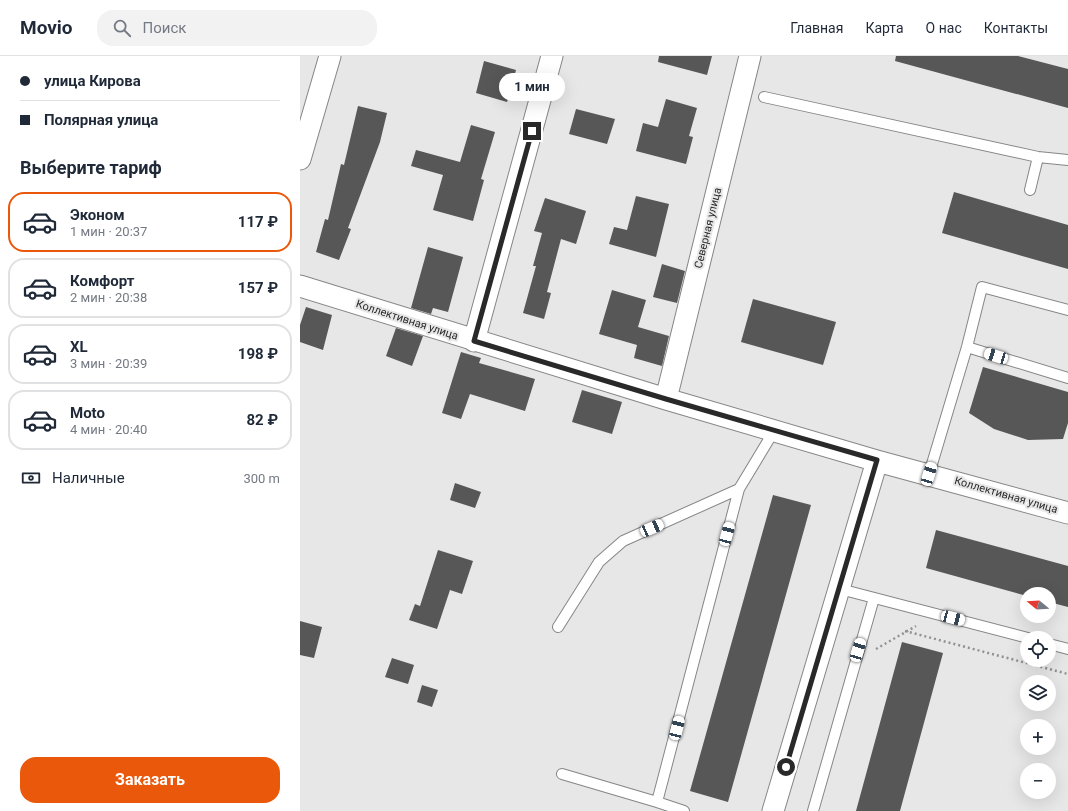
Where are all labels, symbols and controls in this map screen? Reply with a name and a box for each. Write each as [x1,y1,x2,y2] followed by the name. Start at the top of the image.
[97,10,377,46] search box
[20,16,73,39] text: Movio
[111,17,133,39] icon: search
[143,19,186,37] text: Поиск
[790,20,843,36] text: Главная
[865,20,904,36] text: Карта
[926,20,962,36] text: О нас
[984,20,1048,36] text: Контакты
[44,72,141,90] text: улица Кирова
[499,73,565,101] callout: 1 мин
[514,79,550,94] text: 1 мин
[44,111,158,129] text: Полярная улица
[523,122,541,140] route end
[20,157,162,178] text: Выберите тариф
[692,186,724,270] street label: Северная улица
[22,204,58,240] icon: car
[70,206,125,224] text: Эконом
[238,213,278,231] text: 117 ₽
[70,224,147,239] text: 1 мин · 20:37
[22,270,58,306] icon: car
[70,272,134,290] text: Комфорт
[238,279,278,297] text: 157 ₽
[70,290,147,305] text: 2 мин · 20:38
[354,297,460,343] street label: Коллективная улица
[22,336,58,372] icon: car
[70,338,88,356] text: XL
[238,345,278,363] text: 198 ₽
[983,347,1009,365] car
[70,356,147,371] text: 3 мин · 20:39
[22,402,58,438] icon: car
[70,404,105,422] text: Moto
[246,411,278,429] text: 82 ₽
[70,422,147,437] text: 4 мин · 20:40
[920,461,938,487] car
[20,467,42,489] icon: cash
[52,469,125,487] text: Наличные
[243,471,280,486] text: 300 m
[953,474,1059,516] street label: Коллективная улица
[639,518,665,538] car
[718,521,736,547] car
[1020,587,1056,623] north arrow
[1020,587,1056,799] map controls
[940,609,966,627] car
[1020,631,1056,667] button: locate
[849,637,867,663] car
[1020,675,1056,711] button: layers
[668,715,686,741] car
[1020,719,1056,755] button: +
[20,757,280,803] button: Заказать
[777,758,795,776] route start
[1020,763,1056,799] button: −

